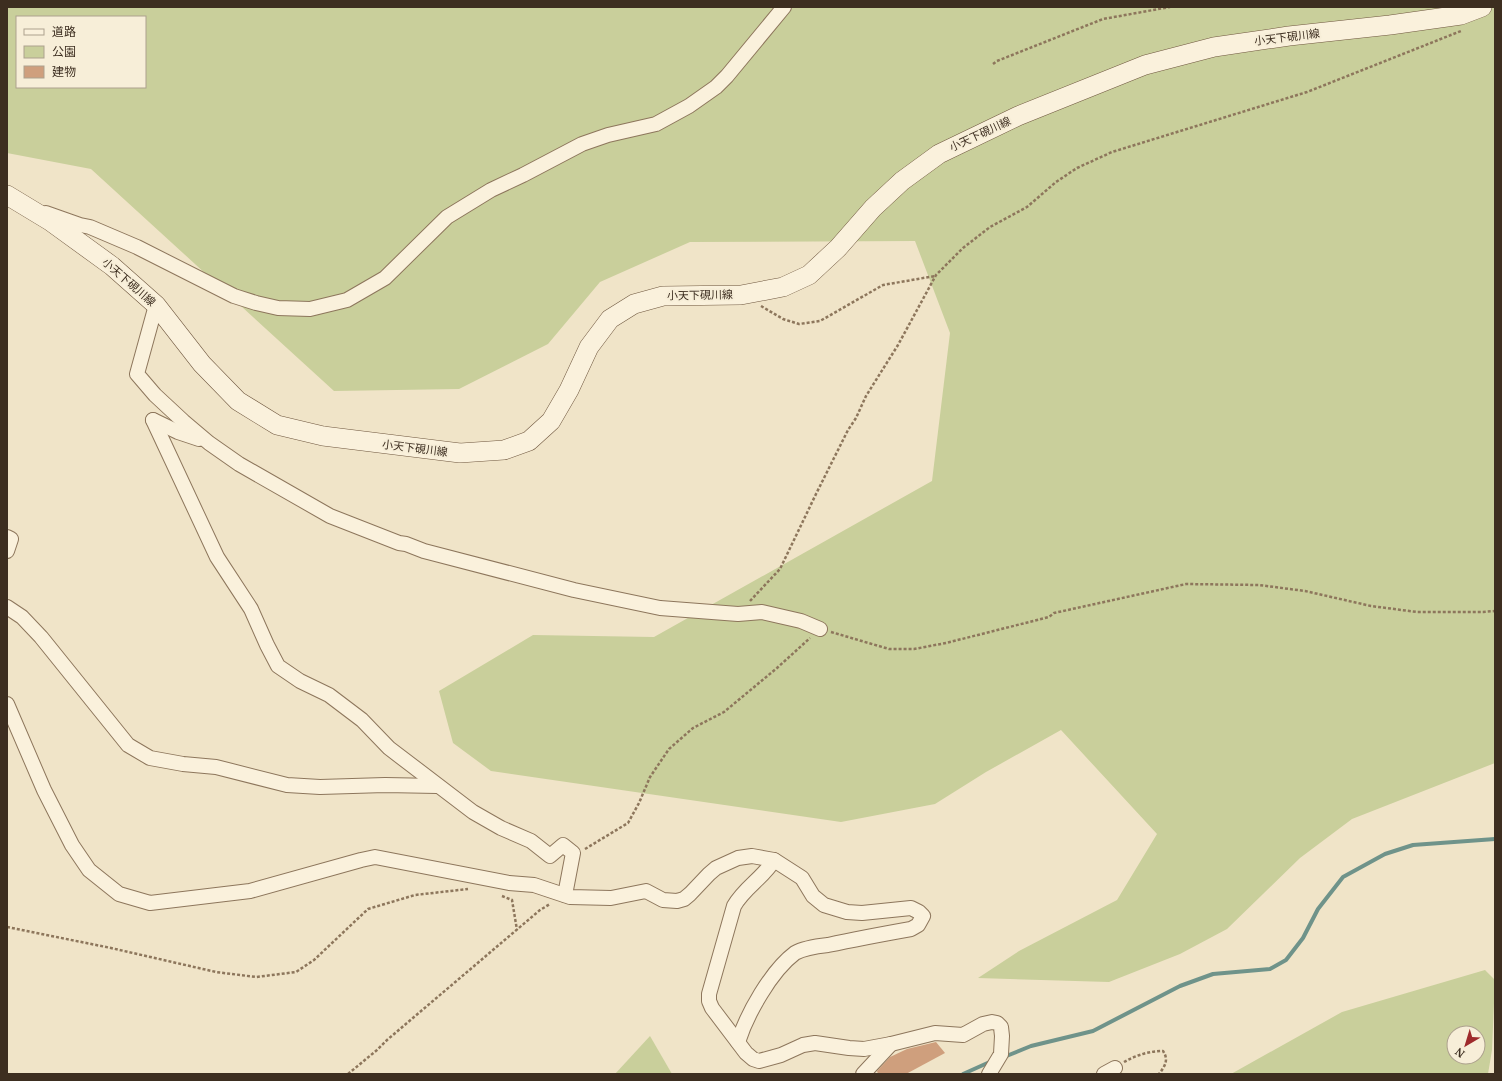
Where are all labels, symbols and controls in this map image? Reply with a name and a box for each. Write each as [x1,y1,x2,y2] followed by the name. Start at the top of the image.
[16,16,146,88] legend
[52,24,76,39] text: 道路
[1253,26,1321,48] street label: 小天下硯川線
[52,44,76,59] text: 公園
[52,64,76,79] text: 建物
[947,114,1013,154] street label: 小天下硯川線
[100,255,158,309] street label: 小天下硯川線
[667,287,733,303] street label: 小天下硯川線
[381,437,449,459] street label: 小天下硯川線
[1446,1025,1486,1065] north arrow
[1452,1044,1467,1061] text: N

